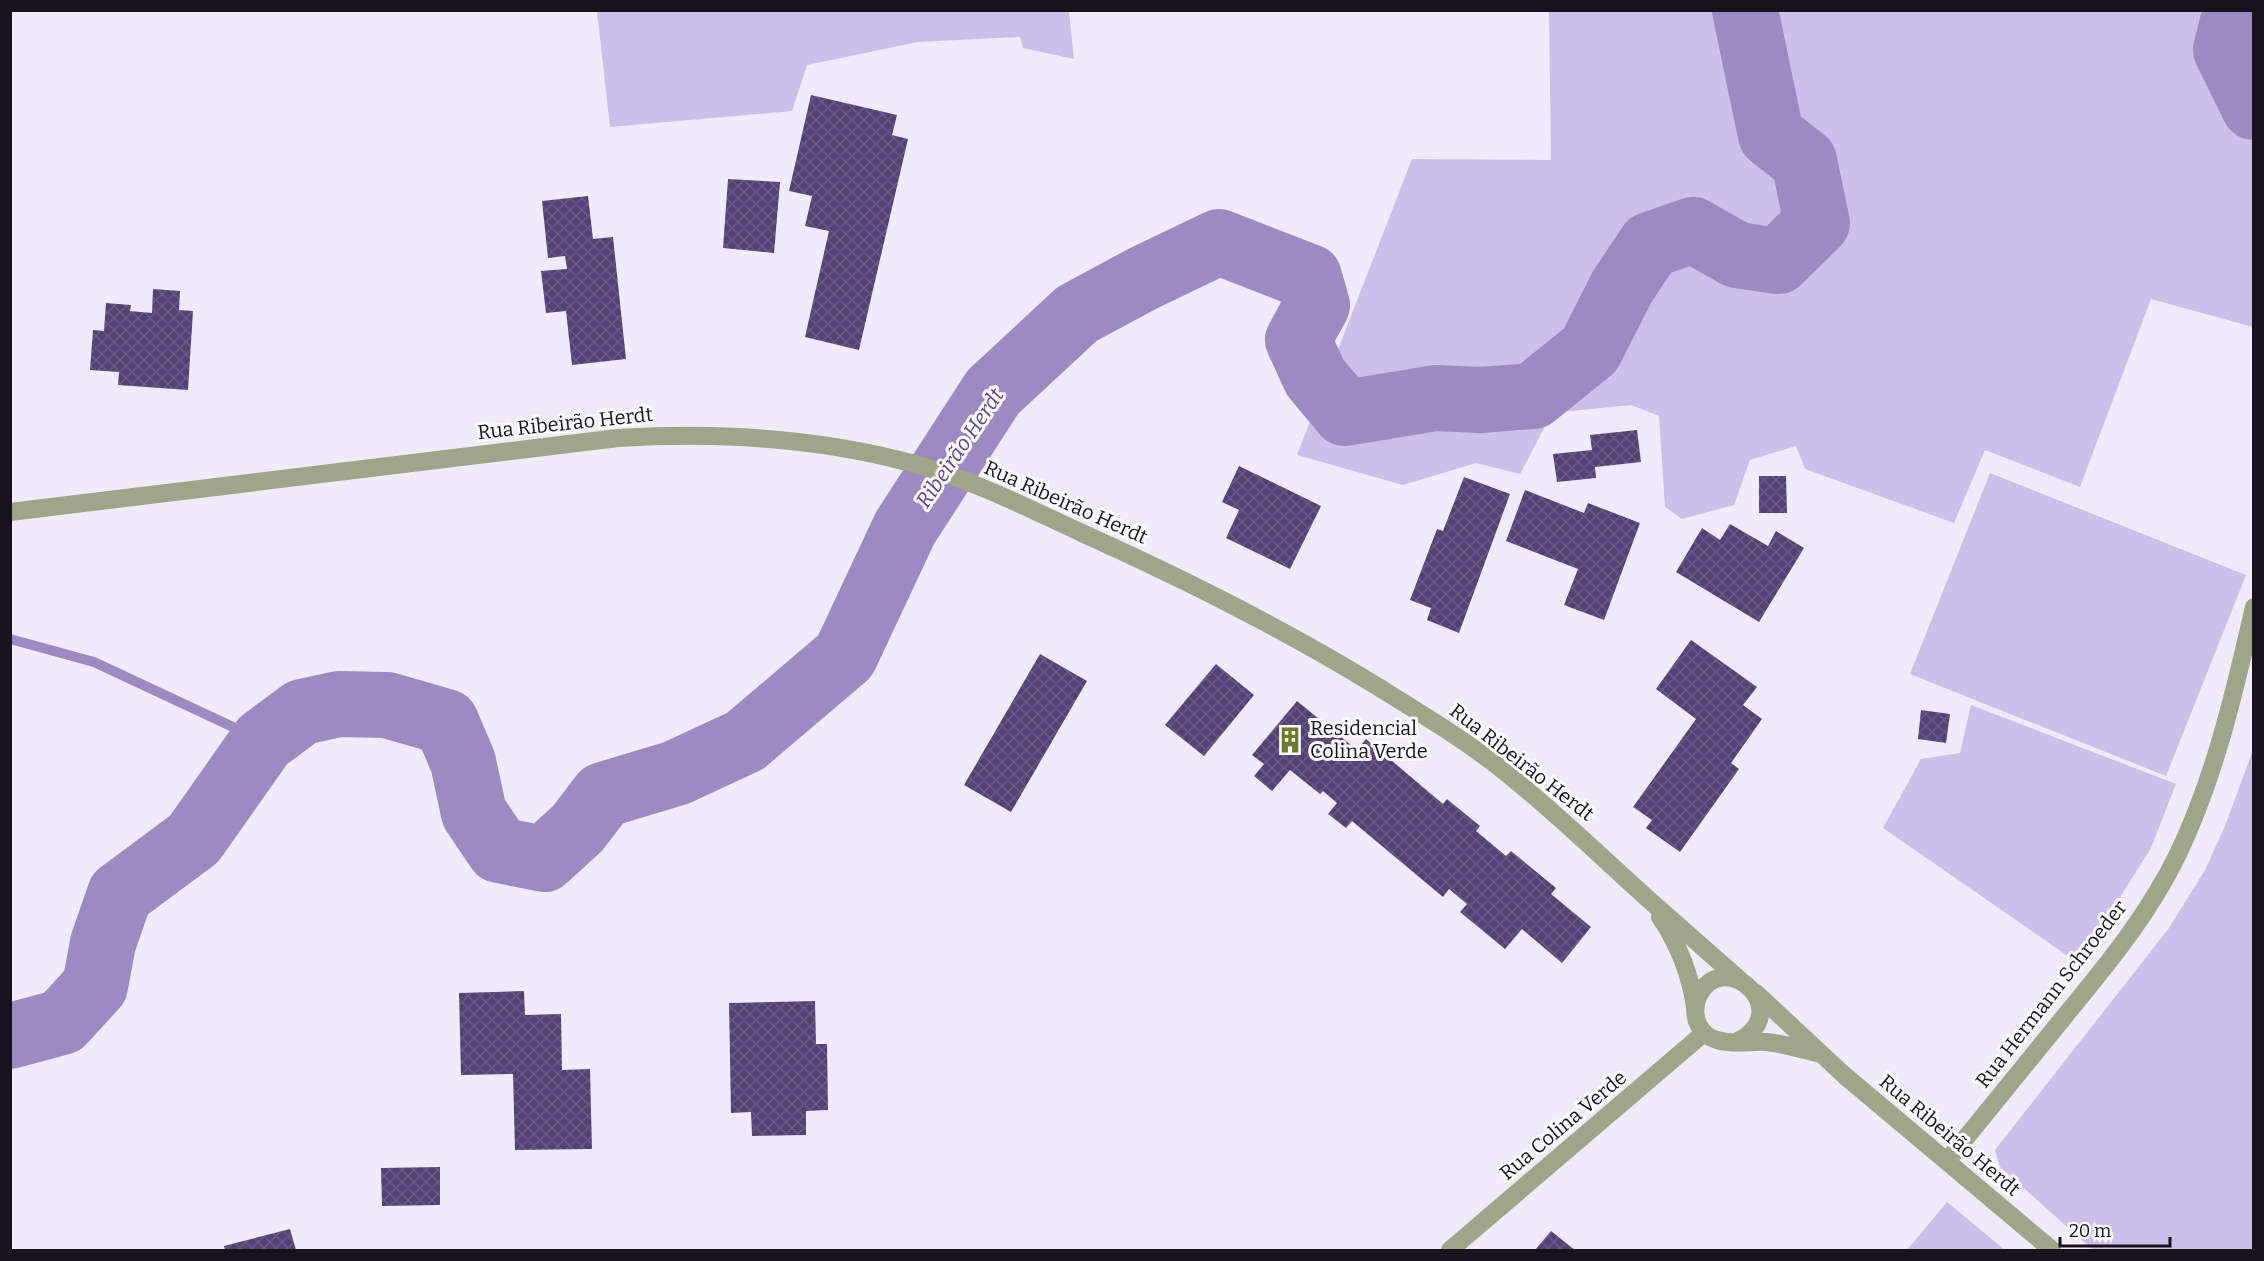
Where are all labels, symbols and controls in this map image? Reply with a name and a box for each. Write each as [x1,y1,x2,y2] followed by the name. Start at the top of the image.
[911,383,1010,513] water label: Ribeirão Herdt
[476,402,654,444] street label: Rua Ribeirão Herdt
[981,455,1151,549] street label: Rua Ribeirão Herdt
[1445,698,1599,826] street label: Rua Ribeirão Herdt
[1310,716,1428,763] place label: Residencial Colina Verde
[1275,725,1305,755] building icon: Residencial Colina Verde
[1970,895,2132,1092] street label: Rua Hermann Schroeder
[1495,1065,1631,1185] street label: Rua Colina Verde
[1875,1069,2025,1201] street label: Rua Ribeirão Herdt
[2060,1210,2170,1248] scale bar
[2069,1220,2111,1242] text: 20 m

